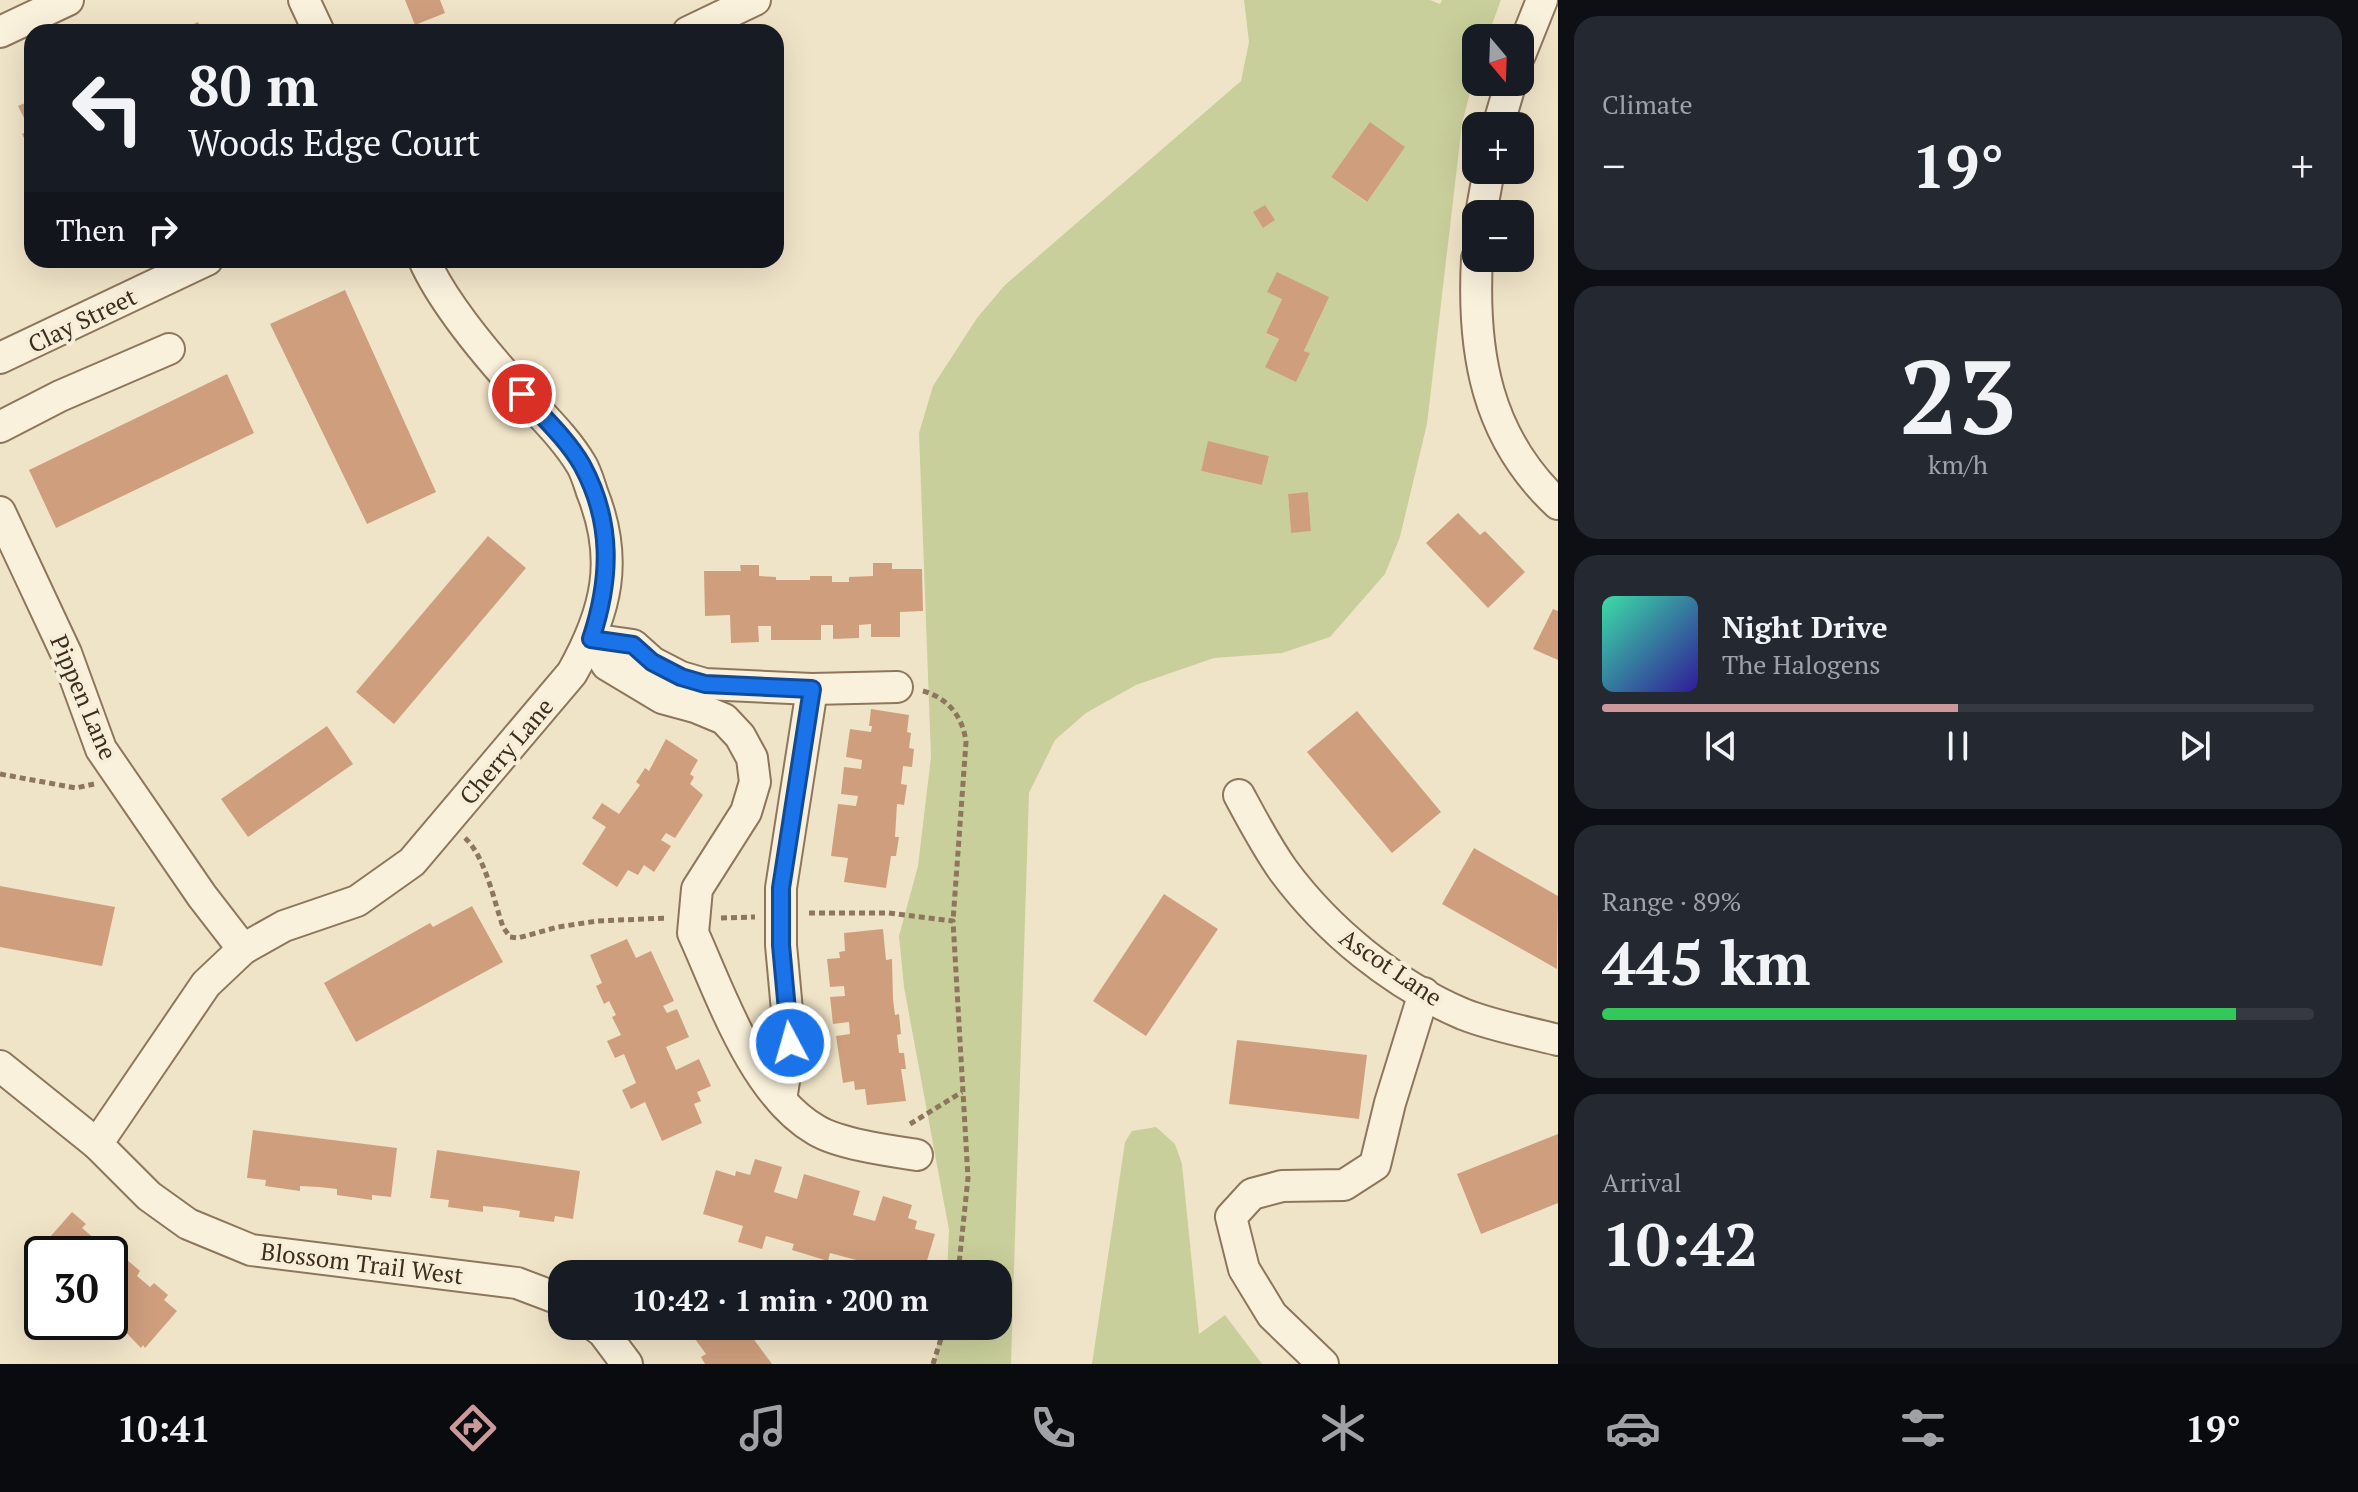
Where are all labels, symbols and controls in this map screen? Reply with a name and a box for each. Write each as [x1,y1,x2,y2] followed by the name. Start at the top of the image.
[1462,24,1534,96] north arrow
[1462,24,1534,272] map controls
[188,48,318,122] text: 80 m
[56,56,160,160] icon: left
[1602,87,1693,121] text: Climate
[1462,112,1534,184] button: +
[188,119,480,166] text: Woods Edge Court
[1912,126,2004,205] text: 19°
[1602,136,1625,195] text: −
[2291,136,2314,195] text: +
[1462,200,1534,272] button: −
[141,208,185,252] icon: right
[56,210,125,250] text: Then
[22,280,142,360] street label: Clay Street
[1899,326,2017,464] text: 23
[488,360,556,428] pin
[500,372,544,416] icon: arrive
[1928,447,1988,481] text: km/h
[1722,607,1888,647] text: Night Drive
[43,630,125,764] street label: Pippen Lane
[1722,647,1880,681] text: The Halogens
[452,691,560,811] street label: Cherry Lane
[1699,724,1743,768] icon: previous
[1936,724,1980,768] icon: pause
[2173,724,2217,768] icon: next
[1602,884,1741,918] text: Range · 89%
[1334,921,1448,1013] street label: Ascot Lane
[1602,923,1810,1002] text: 445 km
[748,1001,832,1085] position arrow
[1602,1165,1682,1199] text: Arrival
[1602,1204,1758,1283] text: 10:42
[259,1235,465,1291] street label: Blossom Trail West
[24,1236,128,1340] speed limit sign: 30
[632,1280,928,1320] text: 10:42 · 1 min · 200 m
[445,1400,501,1456] icon: directions
[735,1400,791,1456] icon: music
[1025,1400,1081,1456] icon: phone
[1315,1400,1371,1456] icon: climate
[1605,1400,1661,1456] icon: car
[1895,1400,1951,1456] icon: filters
[117,1405,211,1452] text: 10:41
[2185,1405,2241,1452] text: 19°

